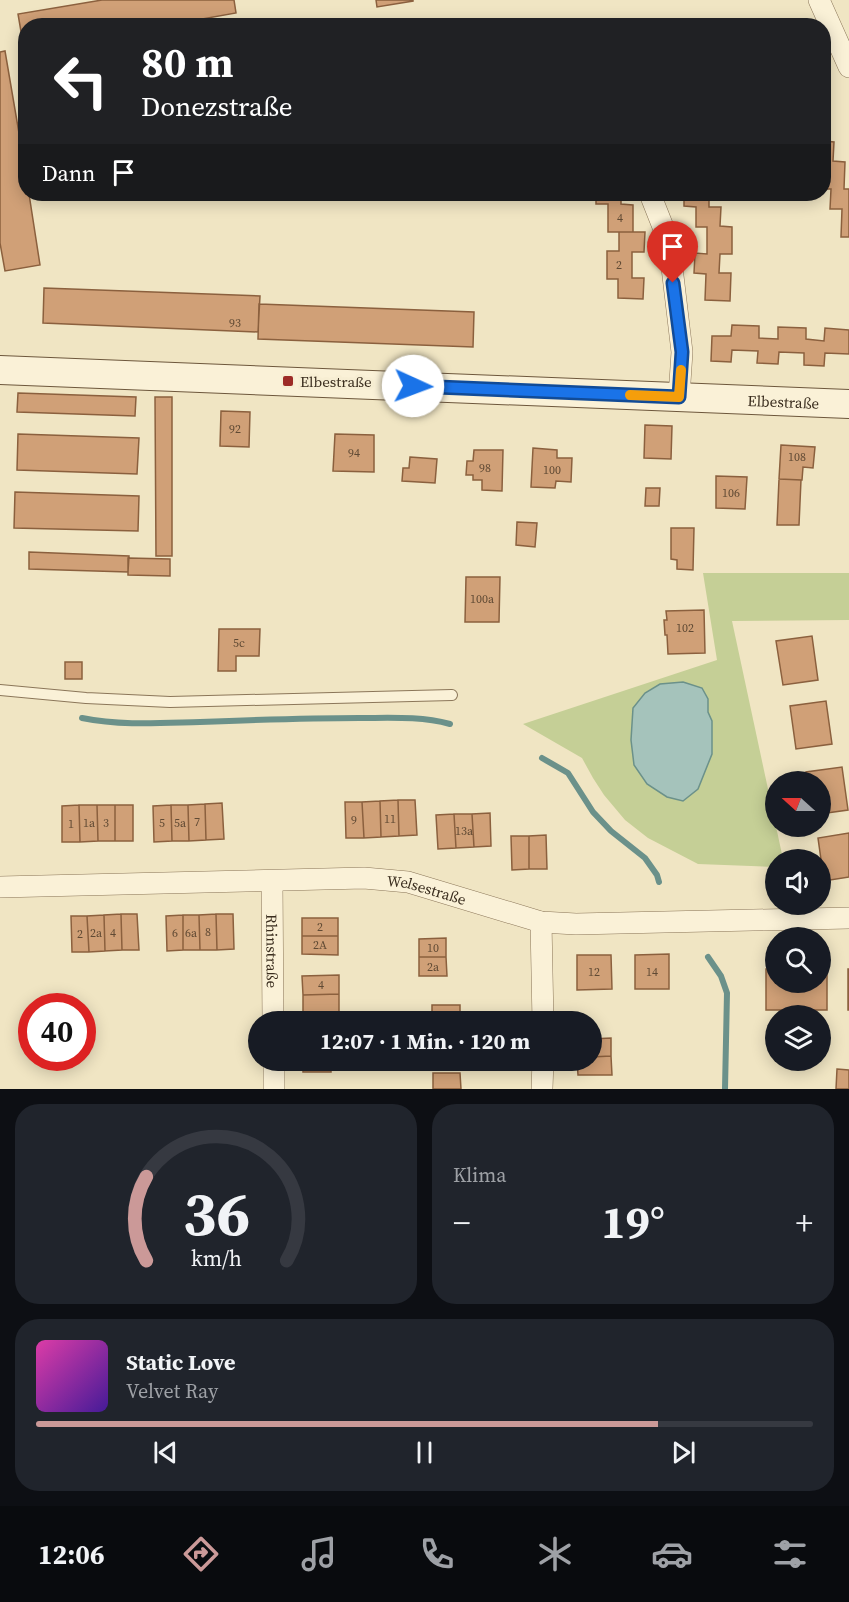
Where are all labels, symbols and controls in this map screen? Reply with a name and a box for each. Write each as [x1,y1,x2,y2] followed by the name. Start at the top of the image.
[141,33,234,91] text: 80 m
[42,42,120,120] icon: left
[141,88,293,125] text: Donezstraße
[107,156,140,189] icon: arrive
[42,158,95,188] text: Dann
[617,210,623,226] house number: 4
[647,221,698,283] pin
[656,230,689,263] icon: arrive
[616,257,622,273] house number: 2
[229,315,241,331] house number: 93
[381,354,445,418] position arrow
[300,371,372,392] place label: Elbestraße
[281,374,295,388] marker: Elbestraße
[747,389,820,413] street label: Elbestraße
[229,421,241,437] house number: 92
[348,445,360,461] house number: 94
[788,449,806,465] house number: 108
[479,460,491,476] house number: 98
[543,462,561,478] house number: 100
[722,485,740,501] house number: 106
[470,591,495,607] house number: 100a
[676,620,694,636] house number: 102
[233,635,245,651] house number: 5c
[765,771,831,837] north arrow
[765,771,831,1071] map controls
[384,811,396,827] house number: 11
[351,812,357,828] house number: 9
[194,814,200,830] house number: 7
[83,815,96,831] house number: 1a
[103,815,109,831] house number: 3
[159,815,165,831] house number: 5
[174,815,187,831] house number: 5a
[68,816,74,832] house number: 1
[455,823,474,839] house number: 13a
[765,849,831,915] button: sound
[386,870,469,910] street label: Welsestraße
[262,914,283,988] street label: Rhinstraße
[317,919,323,935] house number: 2
[205,924,211,940] house number: 8
[90,925,103,941] house number: 2a
[110,925,116,941] house number: 4
[172,925,178,941] house number: 6
[185,925,198,941] house number: 6a
[77,926,83,942] house number: 2
[765,927,831,993] button: search
[313,937,327,953] house number: 2A
[427,940,439,956] house number: 10
[427,959,440,975] house number: 2a
[588,964,600,980] house number: 12
[646,964,658,980] house number: 14
[318,977,324,993] house number: 4
[18,993,96,1071] speed limit sign: 40
[765,1005,831,1071] button: layers
[320,1026,530,1056] text: 12:07 · 1 Min. · 120 m
[453,1161,506,1189] text: Klima
[182,1170,250,1256] text: 36
[601,1191,665,1253] text: 19°
[453,1200,471,1245] text: −
[795,1200,813,1245] text: +
[190,1244,242,1273] text: km/h
[126,1347,236,1377] text: Static Love
[126,1377,218,1405] text: Velvet Ray
[149,1436,182,1469] icon: previous
[408,1436,441,1469] icon: pause
[667,1436,700,1469] icon: next
[180,1533,222,1575] icon: directions
[298,1533,340,1575] icon: music
[416,1533,458,1575] icon: phone
[534,1533,576,1575] icon: climate
[651,1533,693,1575] icon: car
[769,1533,811,1575] icon: filters
[38,1536,105,1573] text: 12:06

